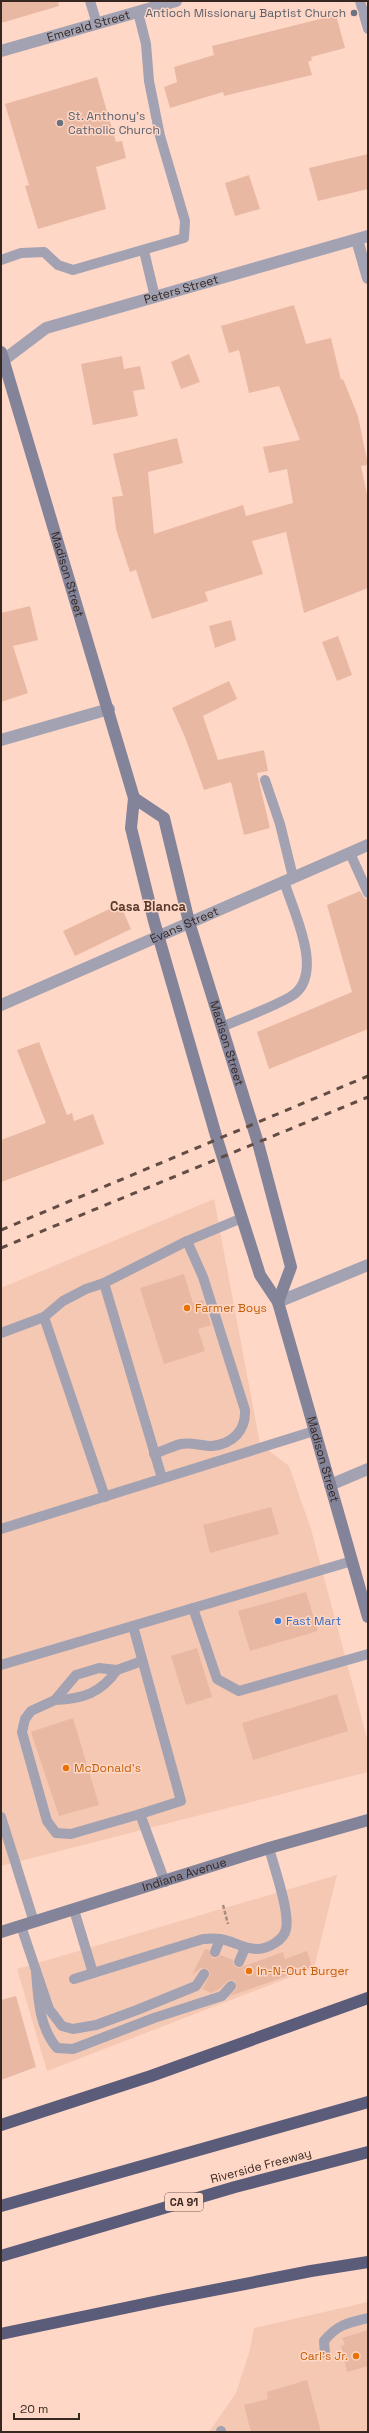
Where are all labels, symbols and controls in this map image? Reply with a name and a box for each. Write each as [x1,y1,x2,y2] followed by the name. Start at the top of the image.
[146,5,346,21] place label: Antioch Missionary Baptist Church
[45,7,132,45] street label: Emerald Street
[349,8,359,18] marker: Antioch Missionary Baptist Church
[68,108,160,138] place label: St. Anthony's Catholic Church
[55,118,65,128] marker: St. Anthony's Catholic Church
[142,271,220,308] street label: Peters Street
[47,530,88,619] street label: Madison Street
[110,898,187,915] district label: Casa Blanca
[147,903,221,947] street label: Evans Street
[206,998,248,1088] street label: Madison Street
[195,1300,267,1316] place label: Farmer Boys
[182,1303,192,1313] marker: Farmer Boys
[303,1414,343,1504] street label: Madison Street
[286,1613,341,1629] place label: Fast Mart
[273,1616,283,1626] marker: Fast Mart
[74,1760,141,1776] place label: McDonald's
[61,1763,71,1773] marker: McDonald's
[140,1854,228,1895] street label: Indiana Avenue
[257,1963,350,1979] place label: In-N-Out Burger
[244,1966,254,1976] marker: In-N-Out Burger
[209,2145,313,2187] street label: Riverside Freeway
[165,2193,203,2211] road number: CA 91
[300,2348,348,2364] place label: Carl's Jr.
[351,2351,361,2361] marker: Carl's Jr.
[14,2395,79,2421] scale bar
[20,2401,48,2417] text: 20 m

